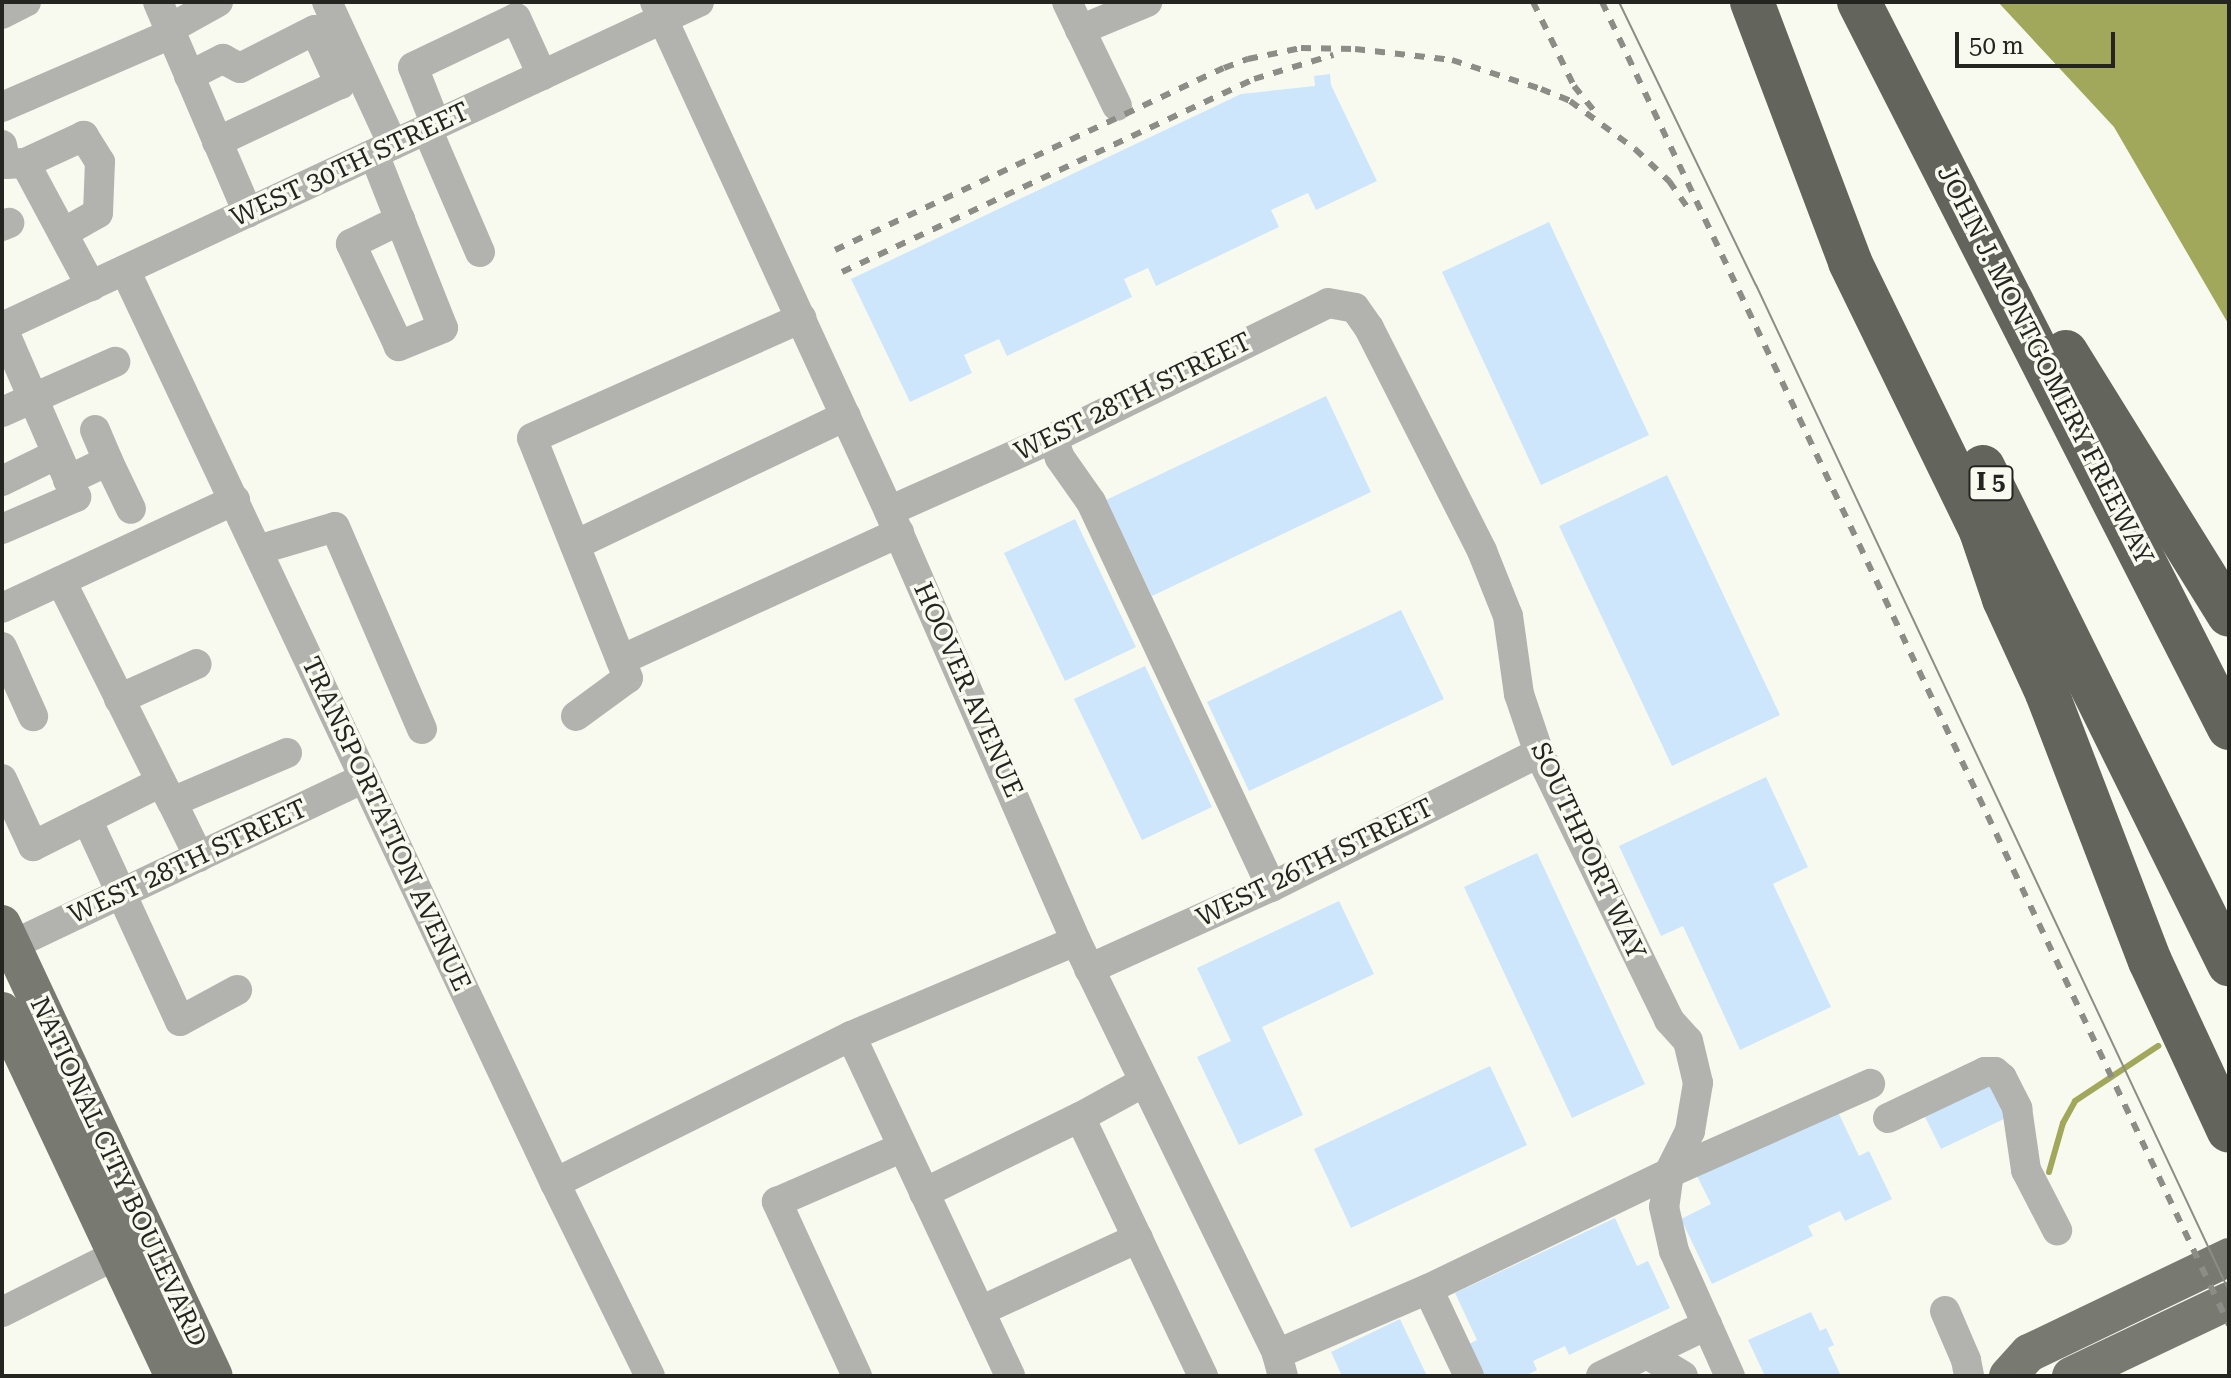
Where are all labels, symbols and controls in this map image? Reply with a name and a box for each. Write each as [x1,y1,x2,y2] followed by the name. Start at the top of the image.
[1959,16,2119,66] scale bar
[1969,32,2024,60] text: 50 m
[226,96,474,234] street label: WEST 30TH STREET
[1930,160,2160,570] street label: JOHN J. MONTGOMERY FREEWAY
[1010,326,1256,468] street label: WEST 28TH STREET
[1967,463,2015,503] road number: I 5
[907,578,1029,802] street label: HOOVER AVENUE
[295,652,477,996] street label: TRANSPORTATION AVENUE
[1524,738,1652,964] street label: SOUTHPORT WAY
[1192,792,1438,934] street label: WEST 26TH STREET
[64,793,312,931] street label: WEST 28TH STREET
[23,992,213,1352] street label: NATIONAL CITY BOULEVARD

